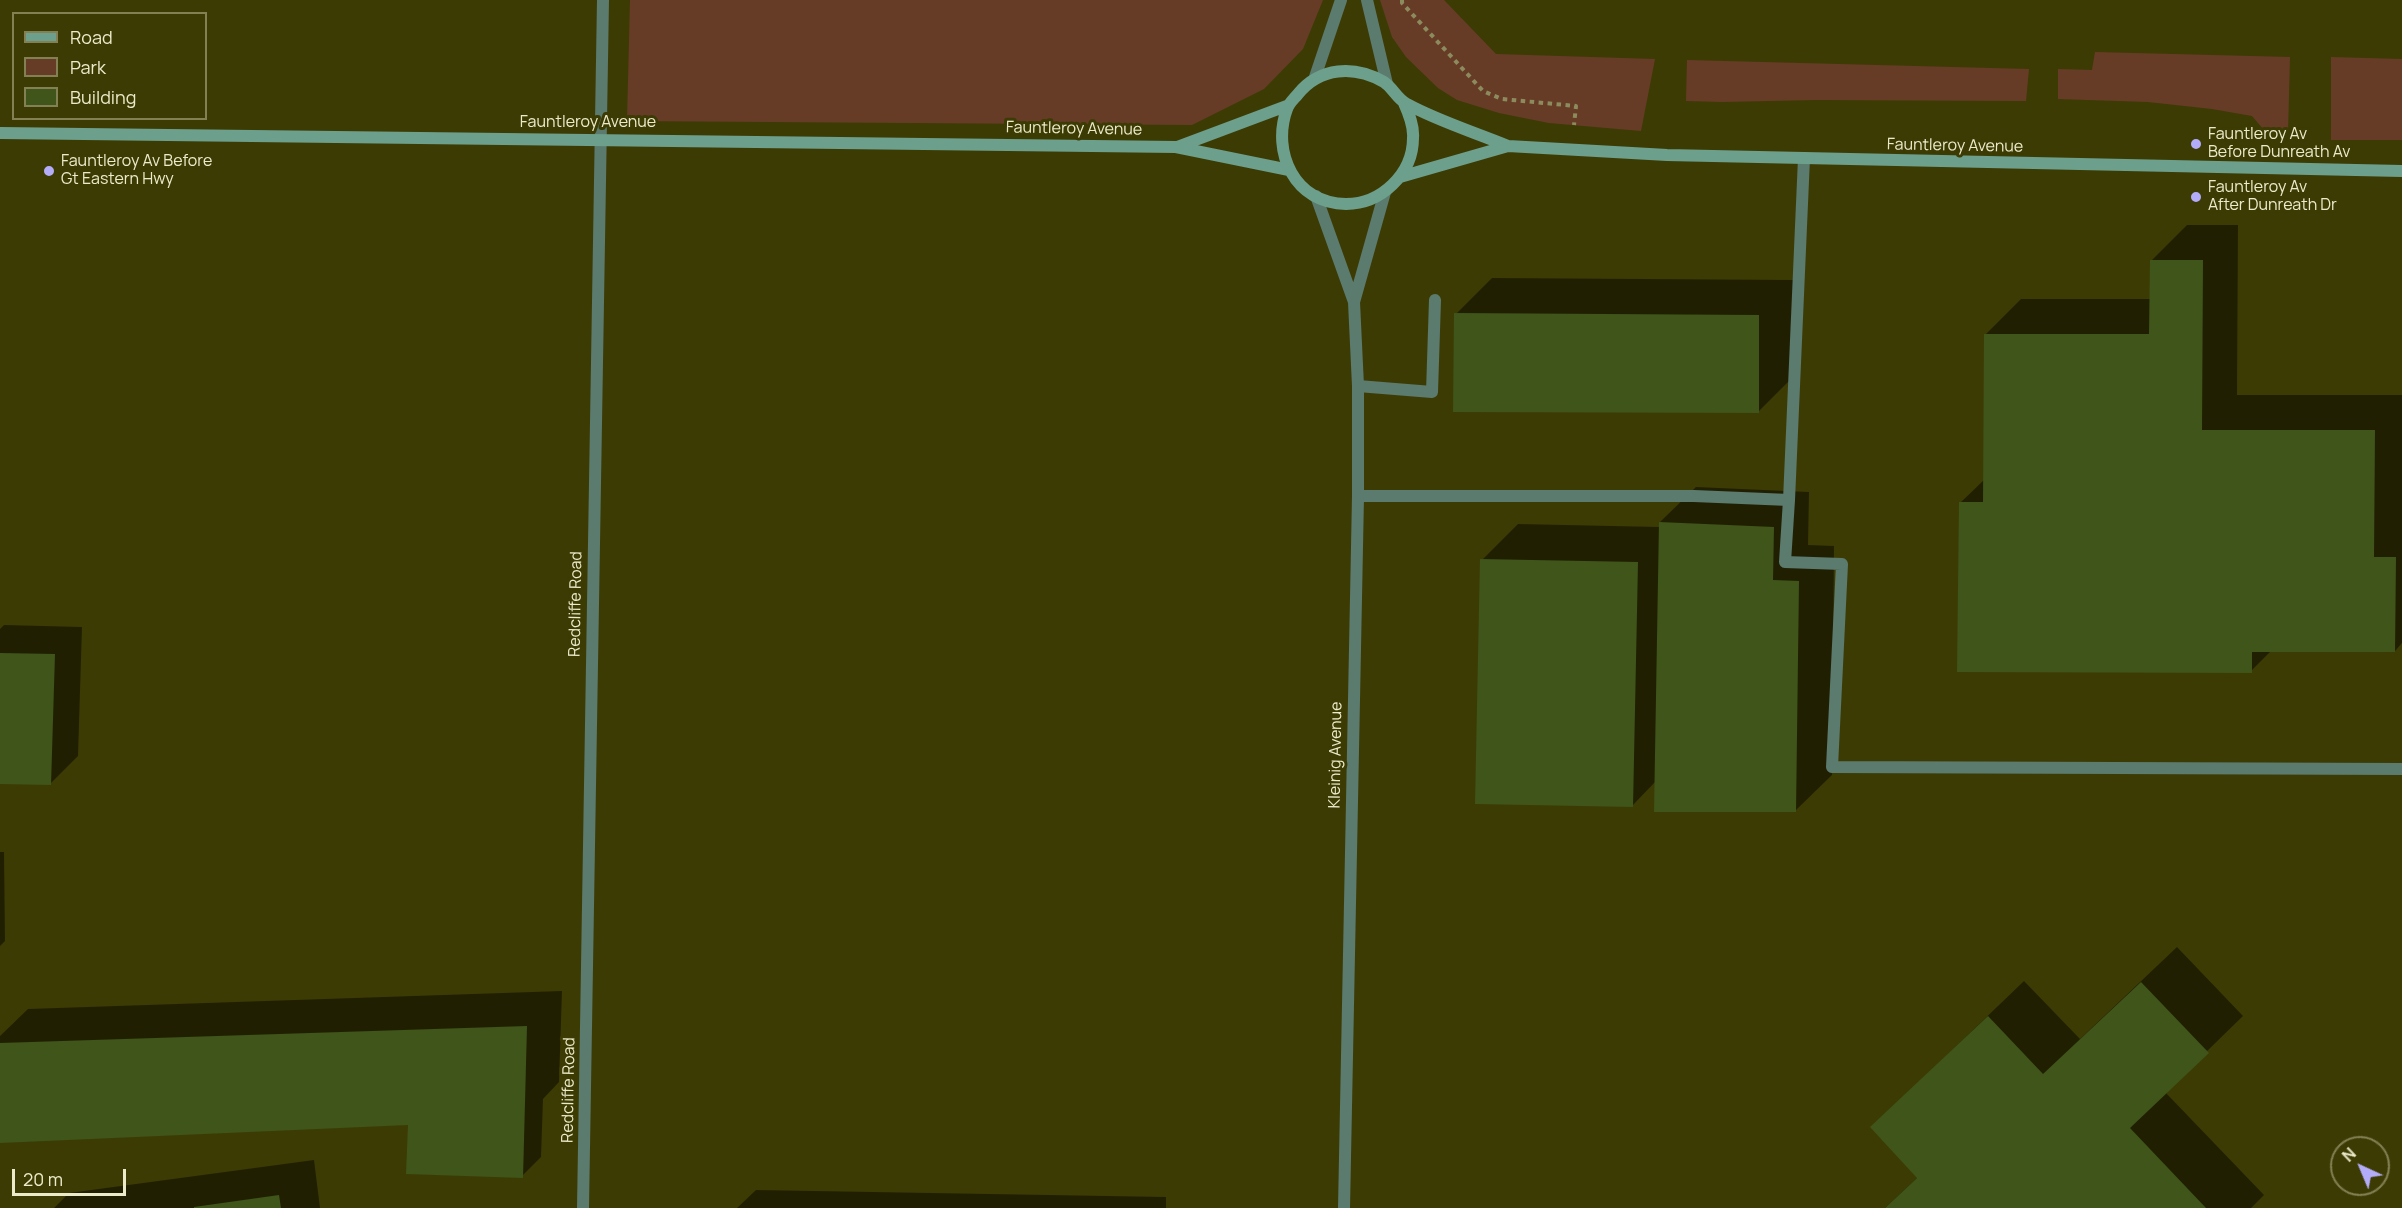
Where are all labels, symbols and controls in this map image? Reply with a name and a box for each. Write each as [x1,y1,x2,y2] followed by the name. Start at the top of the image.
[12,12,207,120] legend
[70,25,113,49] text: Road
[70,55,106,79] text: Park
[70,85,136,109] text: Building
[520,113,656,133] street label: Fauntleroy Avenue
[1006,118,1142,140] street label: Fauntleroy Avenue
[2208,125,2350,163] place label: Fauntleroy Av Before Dunreath Av
[1887,135,2023,157] street label: Fauntleroy Avenue
[2189,137,2203,151] marker: Fauntleroy Av Before Dunreath Av
[61,152,212,190] place label: Fauntleroy Av Before Gt Eastern Hwy
[42,164,56,178] marker: Fauntleroy Av Before Gt Eastern Hwy
[2208,178,2337,216] place label: Fauntleroy Av After Dunreath Dr
[2189,190,2203,204] marker: Fauntleroy Av After Dunreath Dr
[565,551,587,657] street label: Redcliffe Road
[1325,701,1347,809] street label: Kleinig Avenue
[558,1037,580,1143] street label: Redcliffe Road
[2330,1136,2390,1196] north arrow
[2337,1143,2361,1166] text: N
[15,1157,129,1195] scale bar
[23,1167,63,1191] text: 20 m

